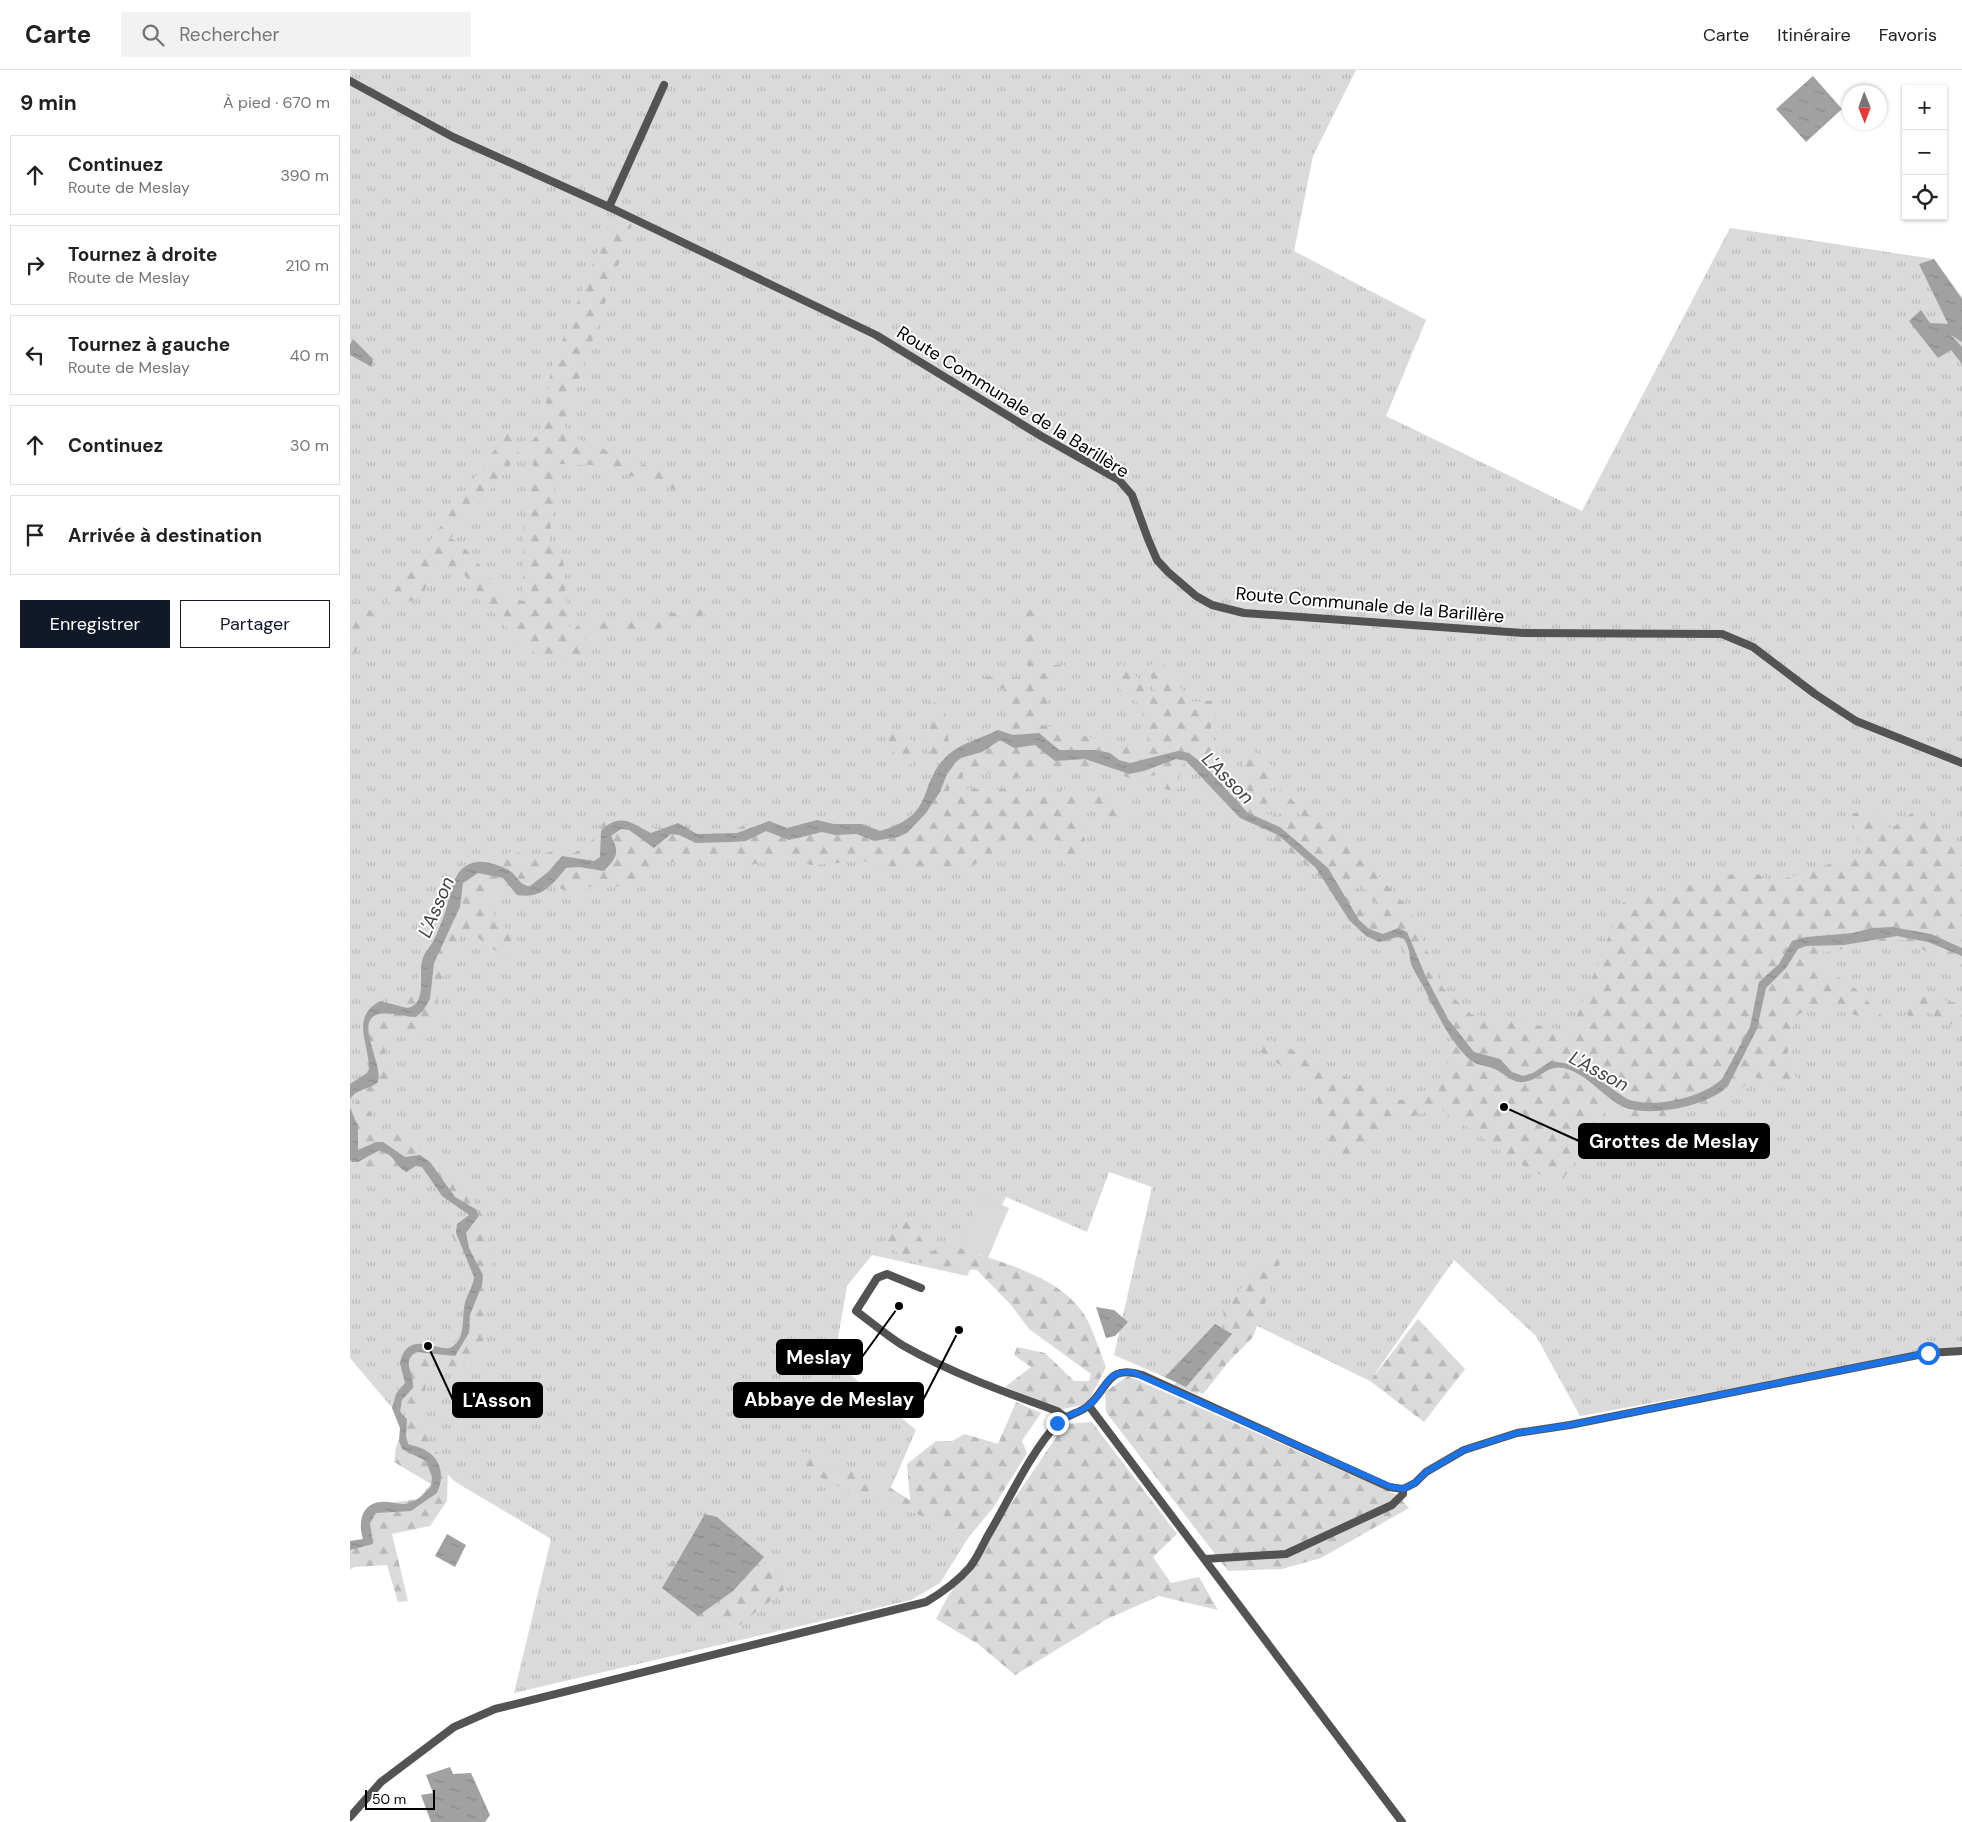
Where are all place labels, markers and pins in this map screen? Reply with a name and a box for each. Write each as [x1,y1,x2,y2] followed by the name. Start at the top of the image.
[1579,1124,1769,1158] callout: Grottes de Meslay
[777,1340,862,1374] callout: Meslay
[453,1383,542,1417] callout: L'Asson
[734,1383,923,1417] callout: Abbaye de Meslay

